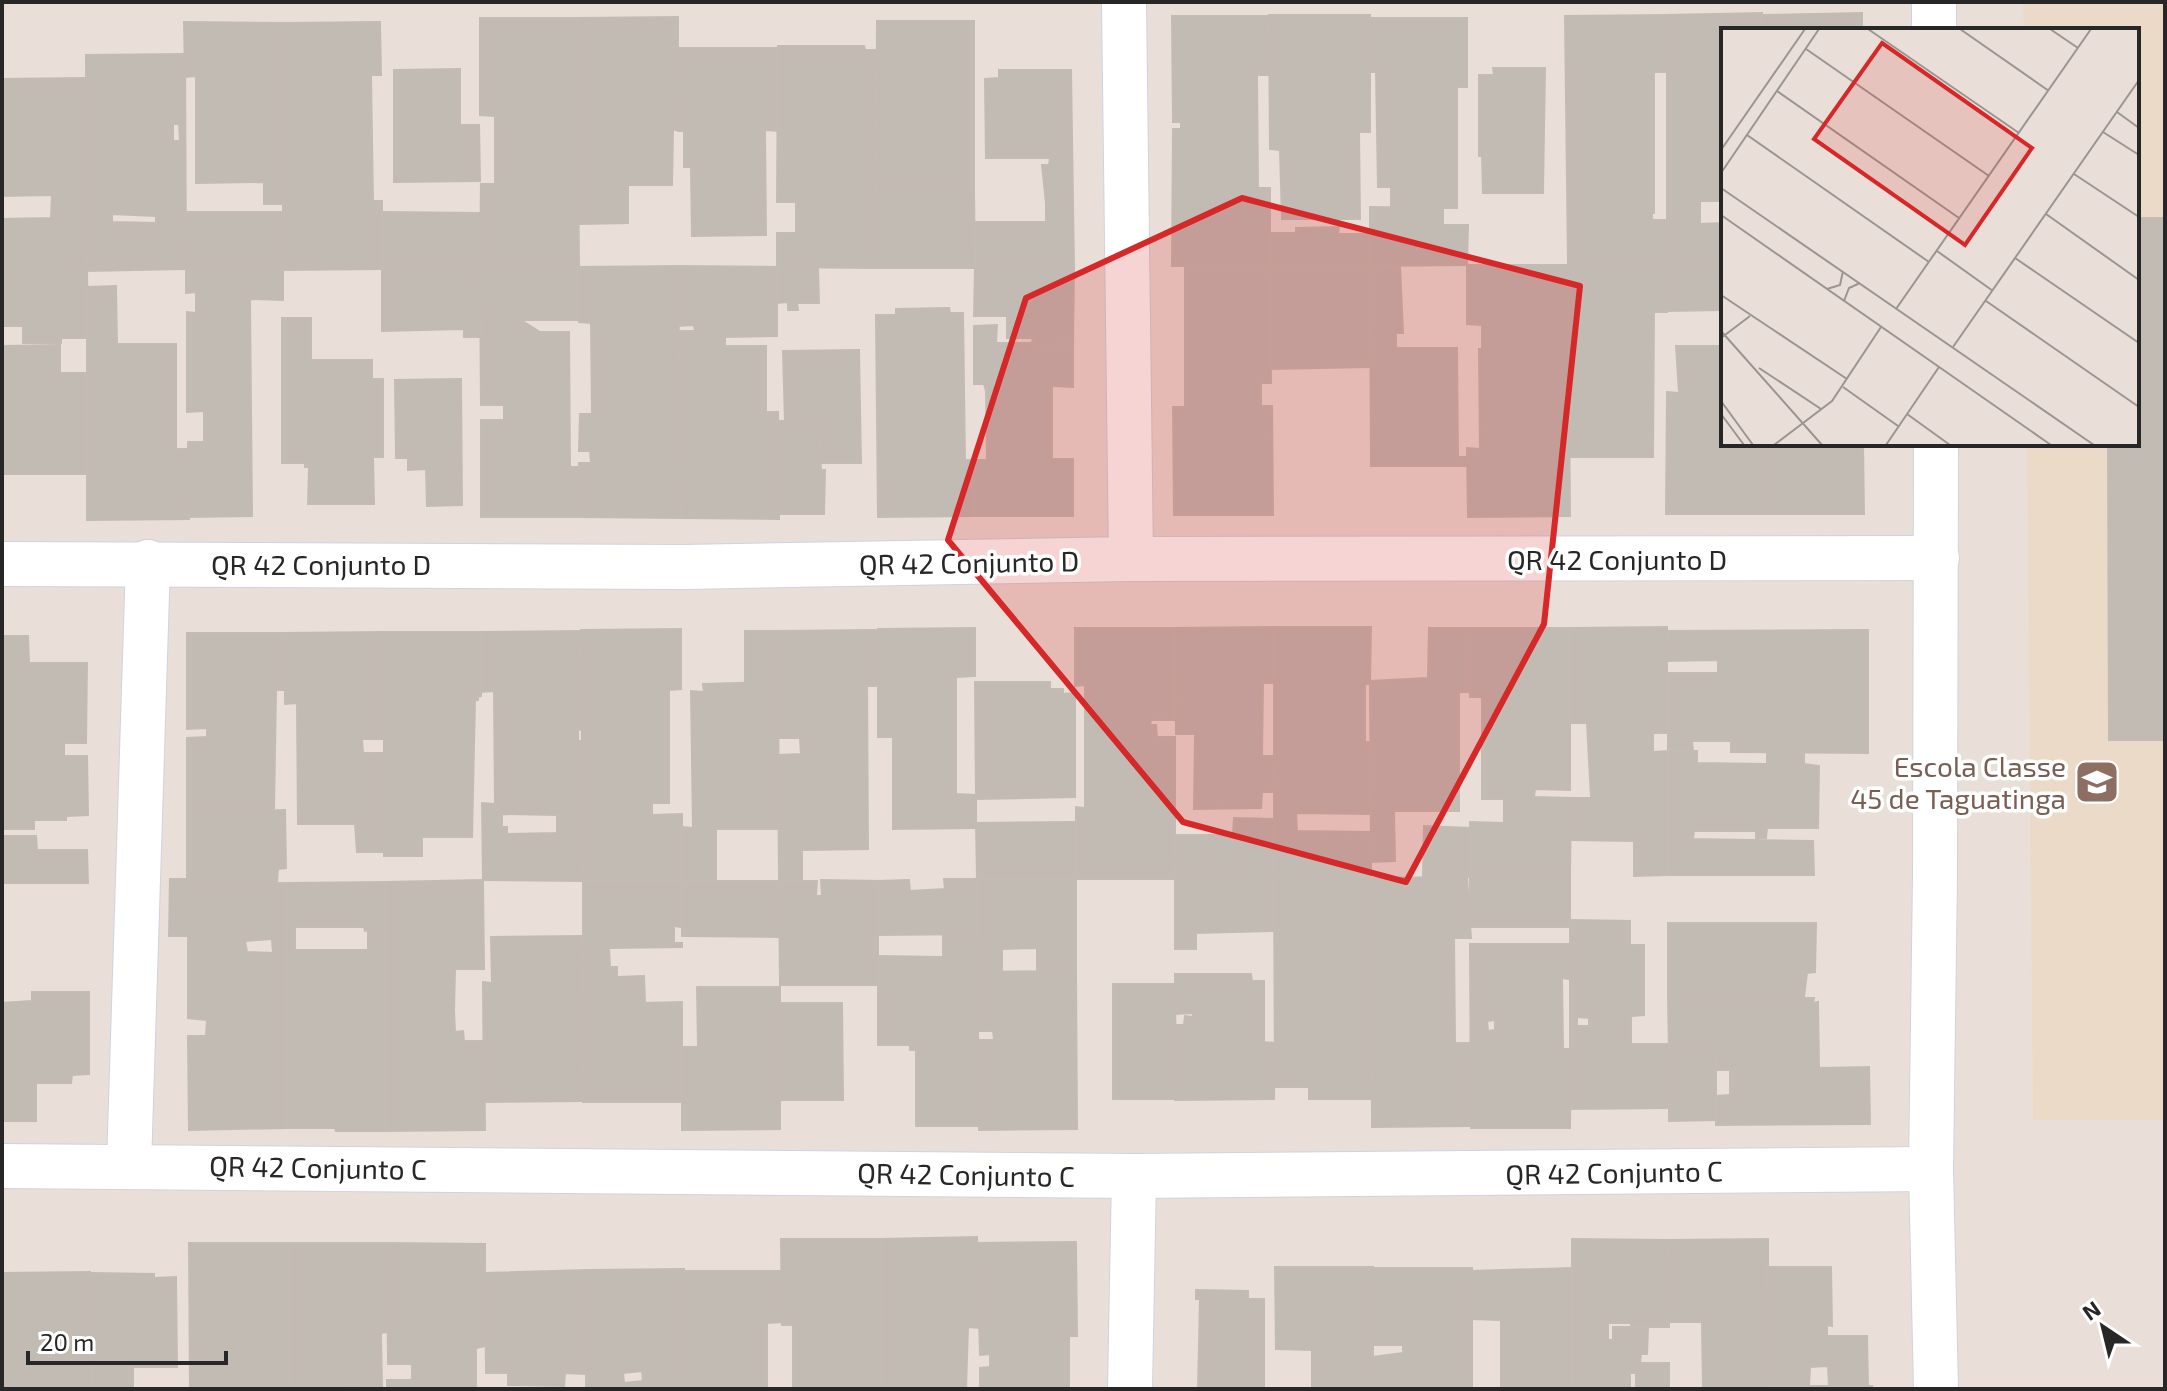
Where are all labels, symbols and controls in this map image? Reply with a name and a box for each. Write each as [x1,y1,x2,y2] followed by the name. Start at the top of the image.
[1721,28,2139,446] inset map
[1507,542,1727,576] street label: QR 42 Conjunto D
[859,543,1079,581] street label: QR 42 Conjunto D
[211,547,431,581] street label: QR 42 Conjunto D
[1850,749,2066,815] place label: Escola Classe 45 de Taguatinga
[2073,758,2121,806] school or university icon: Escola Classe 45 de Taguatinga
[209,1148,427,1186] street label: QR 42 Conjunto C
[1505,1153,1723,1191] street label: QR 42 Conjunto C
[857,1155,1075,1193] street label: QR 42 Conjunto C
[2063,1287,2143,1367] north arrow
[2077,1295,2105,1325] text: N
[28,1315,226,1365] scale bar
[40,1327,94,1356] text: 20 m

